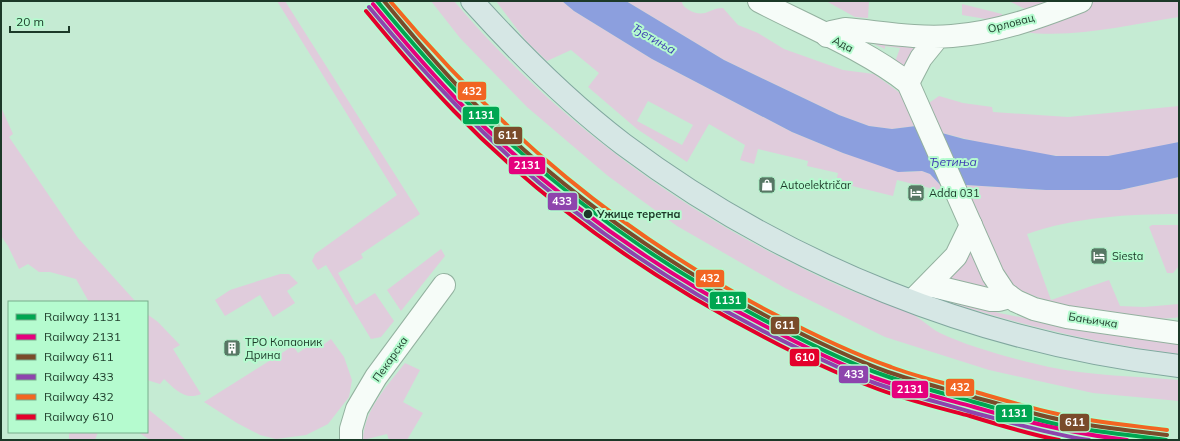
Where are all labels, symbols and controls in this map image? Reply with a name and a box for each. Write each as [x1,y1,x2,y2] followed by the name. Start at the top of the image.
[10,8,69,34] scale bar
[986,10,1036,36] street label: Орловац
[16,14,44,29] text: 20 m
[630,20,679,57] water label: Ђетиња
[830,33,856,55] street label: Ада
[457,81,487,101] line badge: 432
[462,84,482,98] text: 432
[462,106,500,125] line badge: 1131
[468,108,495,122] text: 1131
[493,126,523,145] line badge: 611
[498,128,518,142] text: 611
[929,154,977,169] water label: Ђетиња
[508,156,546,175] line badge: 2131
[514,158,541,172] text: 2131
[757,175,777,195] shop icon: Autoelektričar
[780,178,851,192] place label: Autoelektričar
[906,183,926,203] hotel icon: Adda 031
[929,186,980,200] place label: Adda 031
[547,192,578,211] line badge: 433
[552,194,572,208] text: 433
[596,207,680,221] place label: Ужице теретна
[582,208,594,220] marker: Ужице теретна
[1089,246,1109,266] hotel icon: Siesta
[1112,249,1143,263] place label: Siesta
[695,269,725,288] line badge: 432
[700,271,720,285] text: 432
[709,291,747,310] line badge: 1131
[715,293,742,307] text: 1131
[8,301,148,433] legend
[44,309,121,324] text: Railway 1131
[1067,309,1119,331] street label: Бањичка
[770,316,800,335] line badge: 611
[775,318,795,332] text: 611
[44,329,121,344] text: Railway 2131
[369,334,411,384] street label: Пекарска
[245,335,322,362] place label: ТРО Копаоник Дрина
[222,338,242,358] building icon: ТРО Копаоник Дрина
[789,348,820,367] line badge: 610
[44,349,114,364] text: Railway 611
[795,350,815,364] text: 610
[838,365,869,384] line badge: 433
[844,367,864,381] text: 433
[44,369,114,384] text: Railway 433
[945,378,975,397] line badge: 432
[891,380,929,399] line badge: 2131
[950,380,970,394] text: 432
[897,382,924,396] text: 2131
[44,389,114,404] text: Railway 432
[995,404,1033,423] line badge: 1131
[1001,406,1028,420] text: 1131
[44,409,114,424] text: Railway 610
[1059,413,1090,432] line badge: 611
[1065,415,1085,429] text: 611

